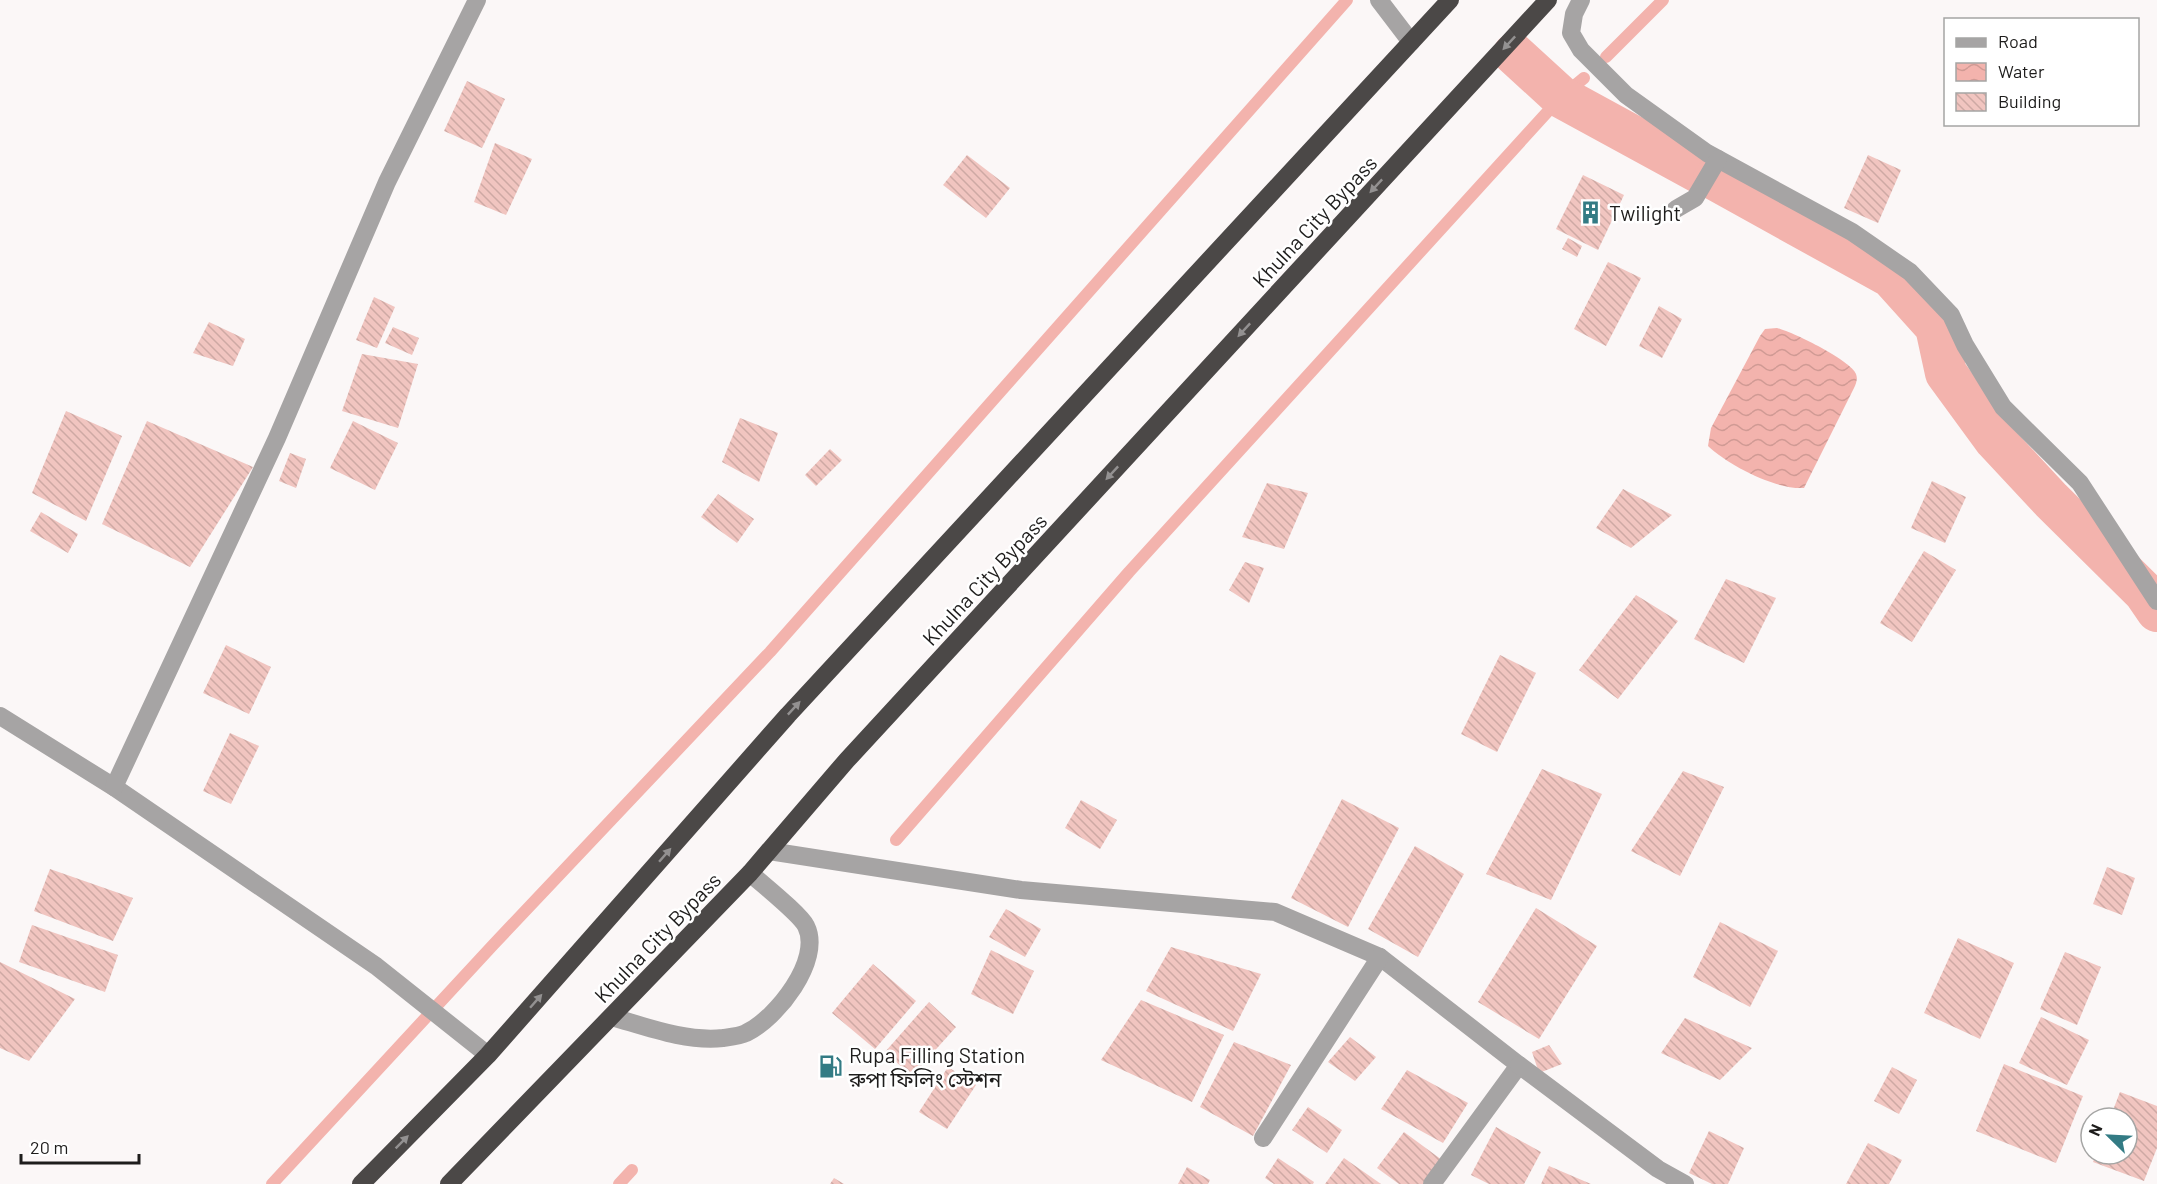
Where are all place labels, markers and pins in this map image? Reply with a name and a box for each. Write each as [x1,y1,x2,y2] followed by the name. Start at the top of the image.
[1578,199,1604,225] building icon: Twilight
[1609,200,1681,225] place label: Twilight
[848,1042,1025,1091] place label: Rupa Filling Station রুপা ফিলিং স্টেশন
[818,1053,844,1079] fuel station icon: Rupa Filling Station রুপা ফিলিং স্টেশন

